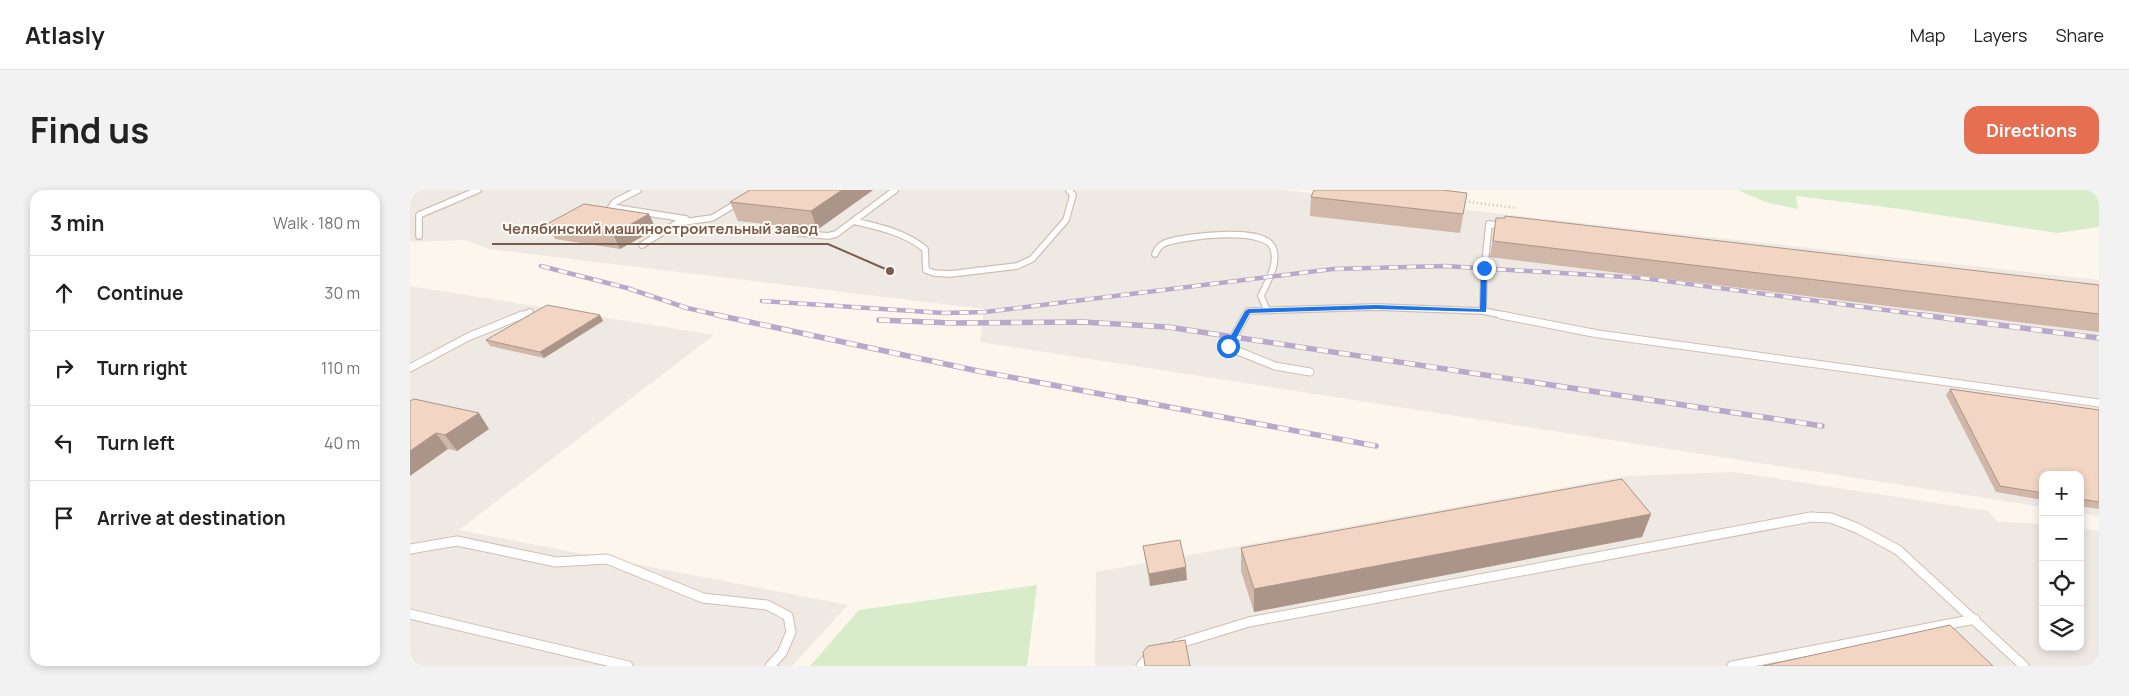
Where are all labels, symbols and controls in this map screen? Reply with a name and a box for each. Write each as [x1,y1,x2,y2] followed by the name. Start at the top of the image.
[25,18,105,51] text: Atlasly
[1910,23,1945,47] text: Map
[1973,23,2027,47] text: Layers
[2055,23,2104,47] text: Share
[30,106,149,154] text: Find us
[1964,106,2099,154] button: Directions
[50,209,104,237] text: 3 min
[273,212,360,234] text: Walk · 180 m
[492,214,828,244] callout: Челябинский машиностроительный завод
[502,218,819,239] text: Челябинский машиностроительный завод
[1473,257,1496,280] route end
[50,279,78,307] icon: ahead
[97,280,183,306] text: Continue
[325,282,360,304] text: 30 m
[1217,335,1240,358] route start
[50,354,78,382] icon: right
[97,355,187,381] text: Turn right
[321,357,360,379] text: 110 m
[50,429,78,457] icon: left
[97,430,175,456] text: Turn left
[324,432,360,454] text: 40 m
[2039,471,2084,651] map controls
[2039,471,2084,516] button: +
[50,504,78,532] icon: arrive
[97,505,286,531] text: Arrive at destination
[2039,516,2084,561] button: −
[2039,561,2084,606] button: locate
[2039,606,2084,651] button: layers

